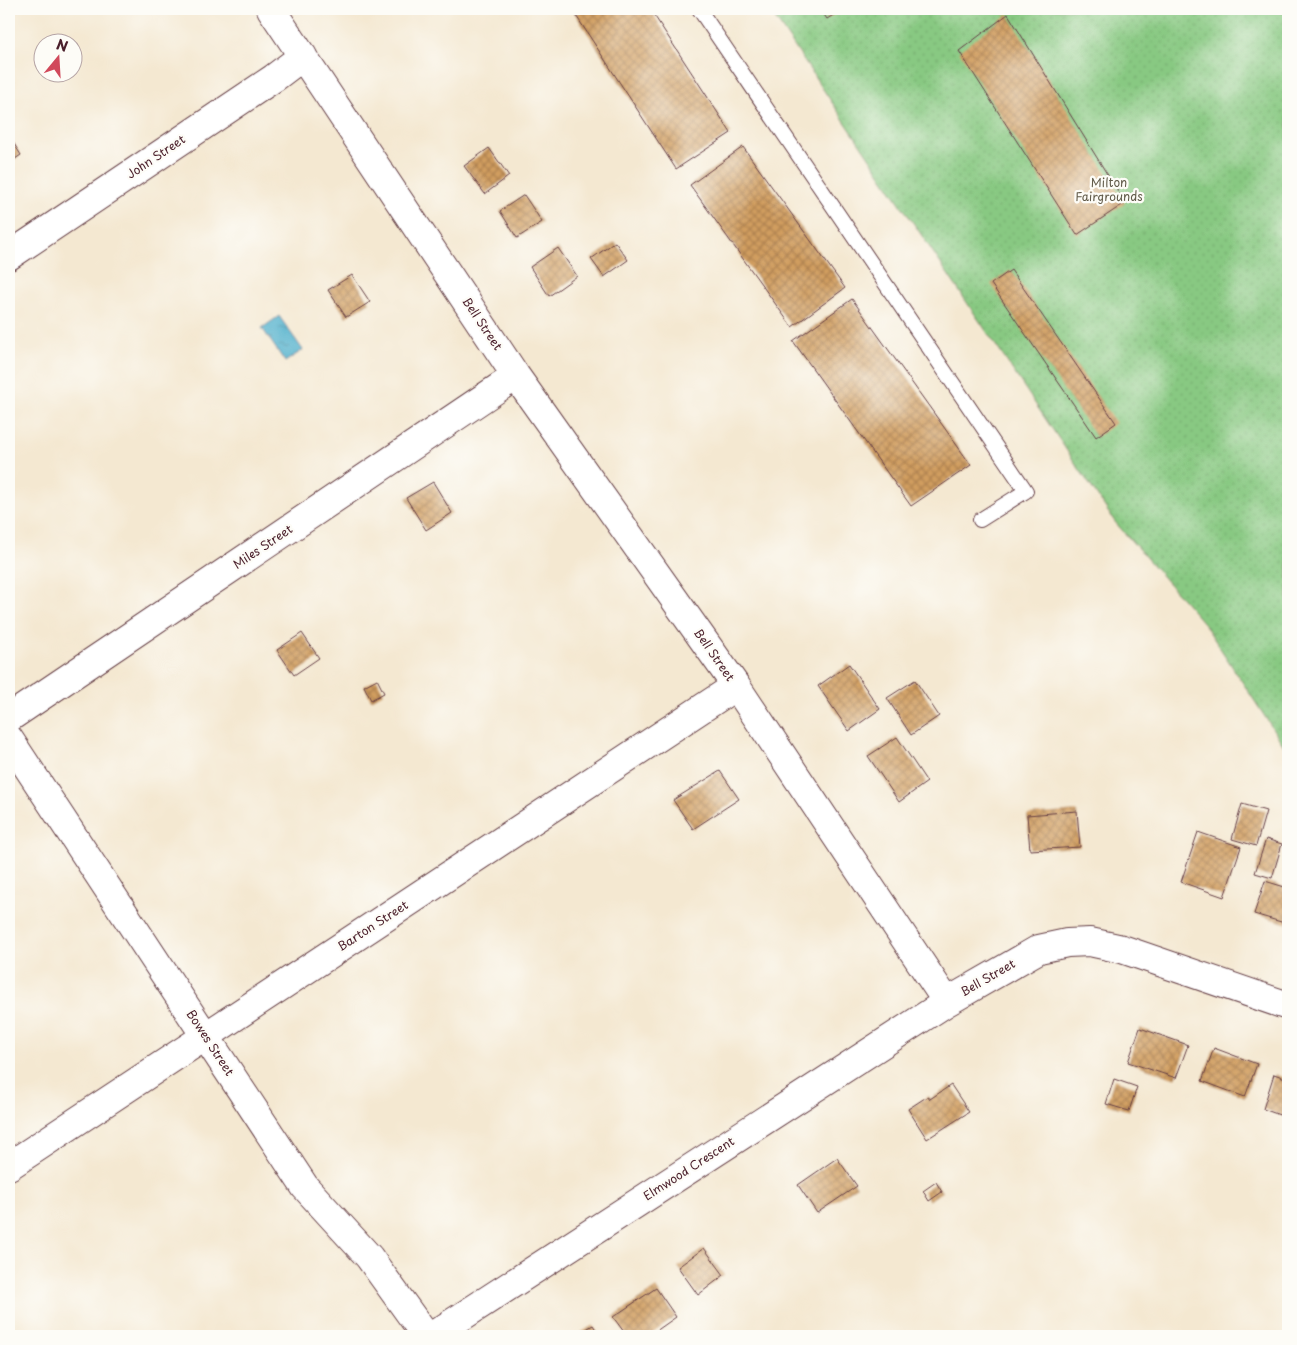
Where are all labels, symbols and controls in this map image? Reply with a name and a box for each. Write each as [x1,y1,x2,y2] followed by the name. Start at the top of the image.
[32,32,82,82] north arrow
[54,33,71,57] text: N
[122,130,189,183] street label: John Street
[1075,173,1143,205] park label: Milton Fairgrounds
[458,293,507,354] street label: Bell Street
[229,520,296,573] street label: Miles Street
[690,624,740,685] street label: Bell Street
[333,895,411,955] street label: Barton Street
[957,954,1018,1000] street label: Bell Street
[183,1006,239,1079] street label: Bowes Street
[639,1132,738,1204] street label: Elmwood Crescent

